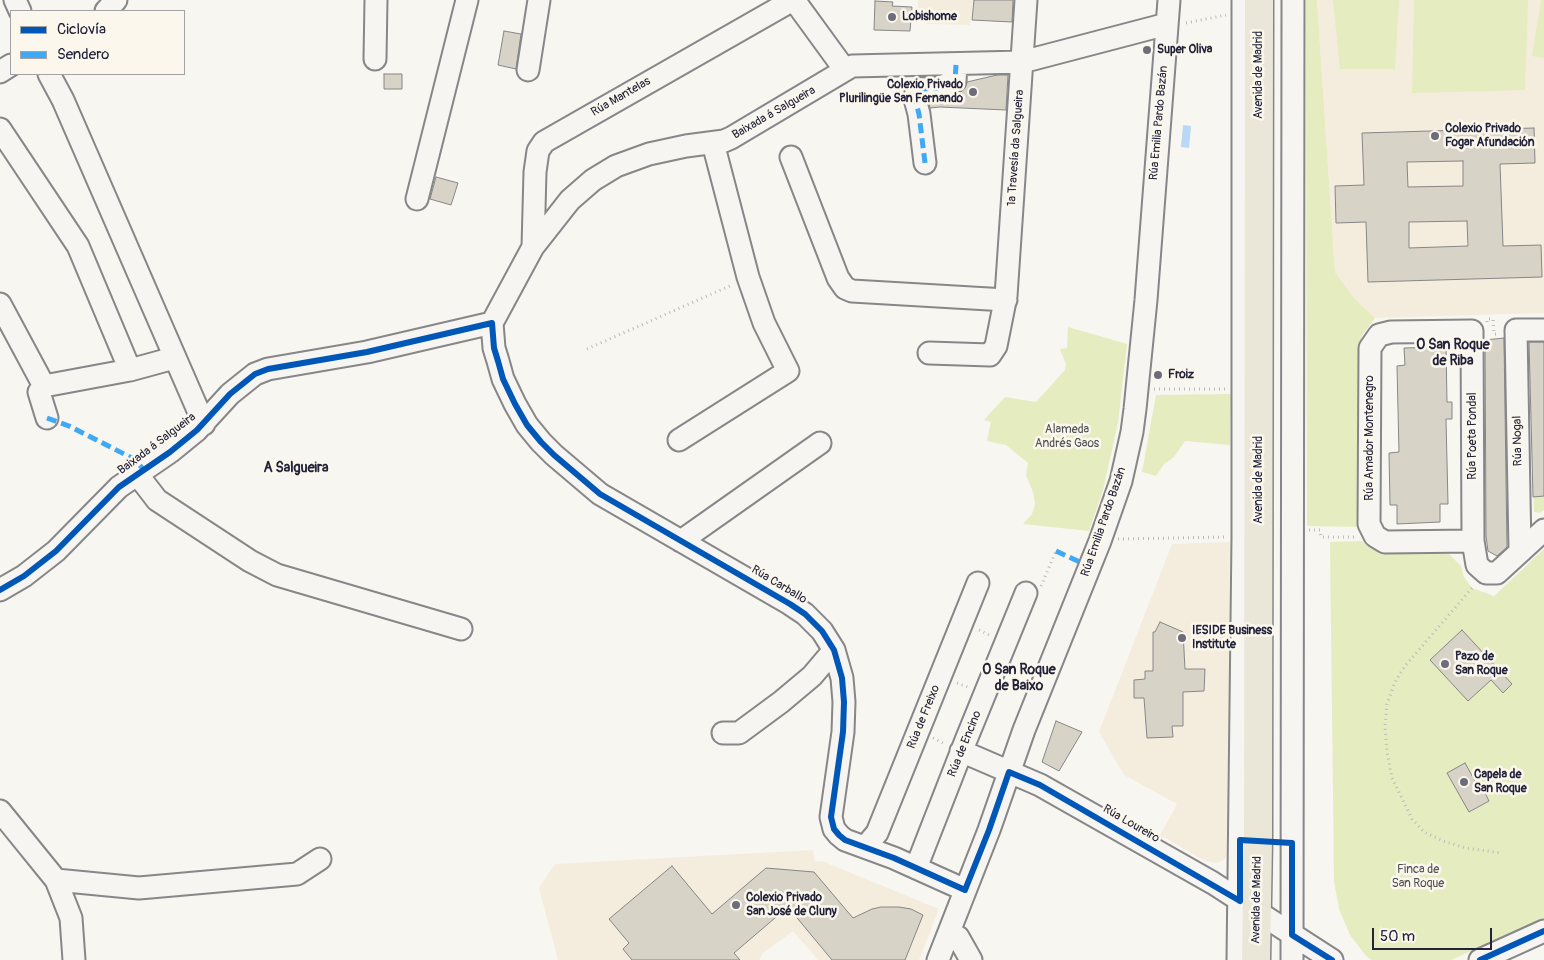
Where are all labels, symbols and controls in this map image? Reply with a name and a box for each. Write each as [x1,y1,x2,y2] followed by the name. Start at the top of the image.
[10,10,185,75] legend
[902,10,957,24] place label: Lobishome
[886,11,898,23] marker: Lobishome
[57,20,106,39] text: Ciclovía
[1252,31,1266,119] street label: Avenida de Madrid
[1157,43,1212,57] place label: Super Oliva
[1141,44,1153,56] marker: Super Oliva
[57,45,109,64] text: Sendero
[1147,65,1171,181] street label: Rúa Emilia Pardo Bazán
[589,74,653,120] street label: Rúa Mantelas
[839,78,963,106] place label: Colexio Privado Plurilingüe San Fernando
[730,83,818,143] street label: Baixada á Salgueira
[967,86,979,98] marker: Colexio Privado Plurilingüe San Fernando
[1005,89,1027,207] street label: 1ª Travesía da Salgueira
[1445,122,1535,150] place label: Colexio Privado Fogar Afundación
[1429,130,1441,142] marker: Colexio Privado Fogar Afundación
[1416,337,1490,370] district label: O San Roque de Riba
[1168,368,1194,382] place label: Froiz
[1152,369,1164,381] marker: Froiz
[1363,375,1377,501] street label: Rúa Amador Montenegro
[1466,392,1480,480] street label: Rúa Poeta Pondal
[115,410,199,478] street label: Baixada á Salgueira
[1510,416,1526,466] street label: Rúa Nogal
[1035,423,1099,451] park label: Alameda Andrés Gaos
[1252,436,1266,524] street label: Avenida de Madrid
[263,460,329,476] district label: A Salgueira
[1078,465,1130,579] street label: Rúa Emilia Pardo Bazán
[749,563,809,607] street label: Rúa Carballo
[1192,624,1272,652] place label: IESIDE Business Institute
[1176,632,1188,644] marker: IESIDE Business Institute
[1455,650,1508,678] place label: Pazo de San Roque
[1439,658,1451,670] marker: Pazo de San Roque
[982,662,1056,694] district label: O San Roque de Baixo
[905,683,943,751] street label: Rúa de Freixo
[945,709,985,779] street label: Rúa de Encino
[1474,768,1527,796] place label: Capela de San Roque
[1458,776,1470,788] marker: Capela de San Roque
[1100,802,1162,846] street label: Rúa Loureiro
[1249,856,1265,944] street label: Avenida de Madrid
[1392,863,1444,891] park label: Finca de San Roque
[746,891,837,919] place label: Colexio Privado San José de Cluny
[730,899,742,911] marker: Colexio Privado San José de Cluny
[1374,918,1494,950] scale bar
[1380,927,1415,946] text: 50 m

